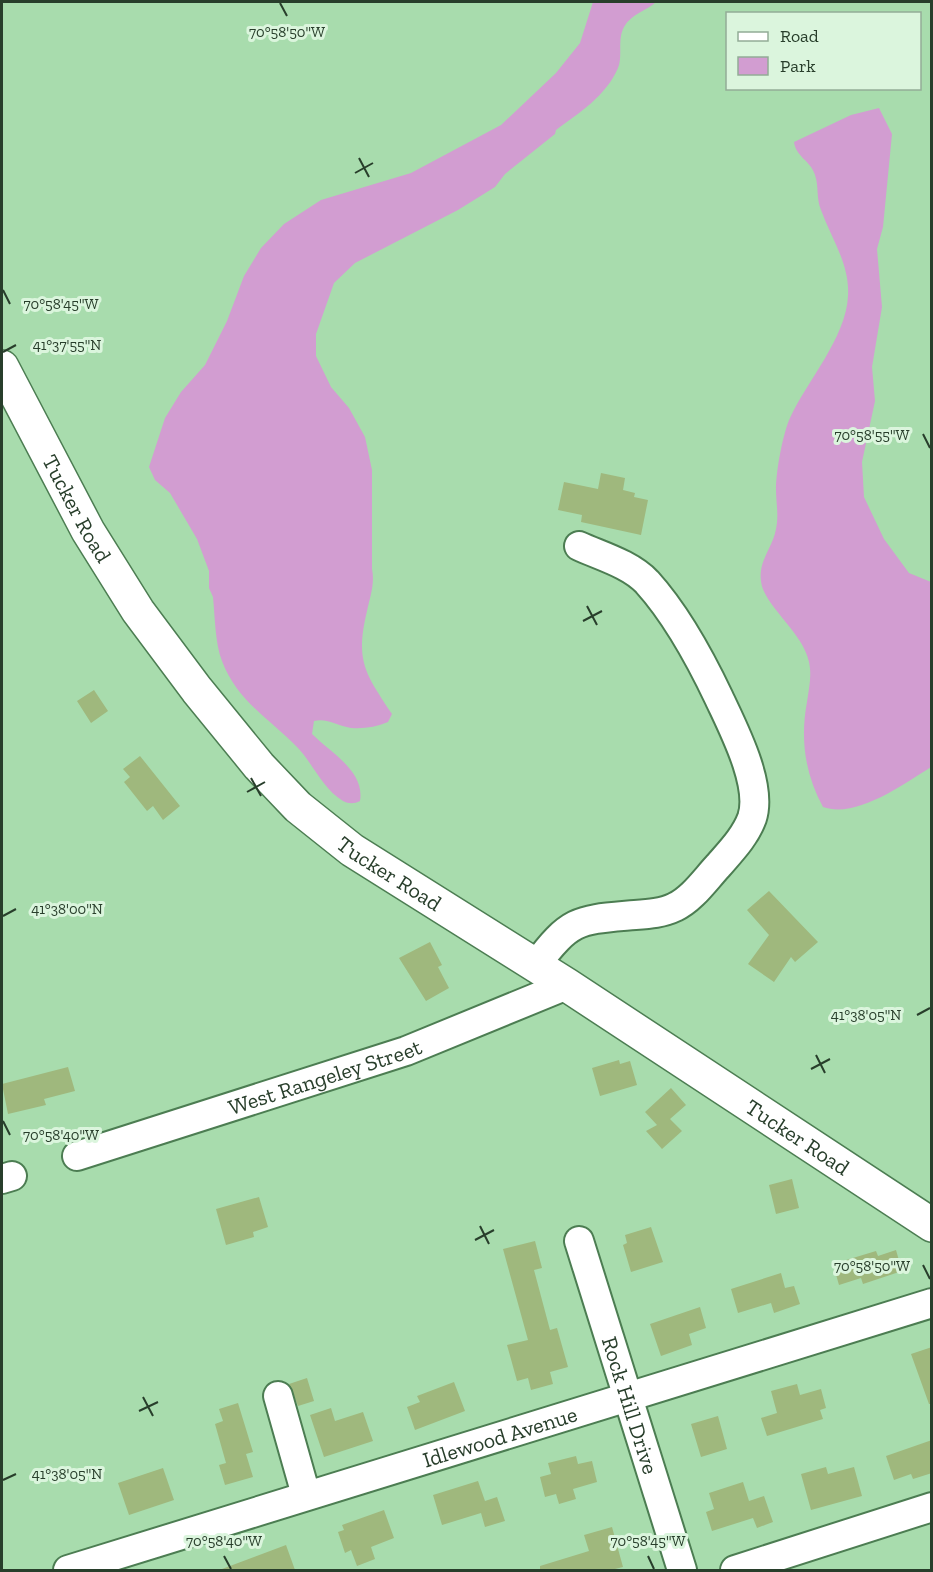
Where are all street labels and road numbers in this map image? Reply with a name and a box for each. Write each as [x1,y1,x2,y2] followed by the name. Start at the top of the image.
[37,450,118,567] street label: Tucker Road
[332,830,447,917] street label: Tucker Road
[225,1032,426,1120] street label: West Rangeley Street
[741,1093,855,1181] street label: Tucker Road
[596,1333,665,1477] street label: Rock Hill Drive
[419,1400,580,1473] street label: Idlewood Avenue

